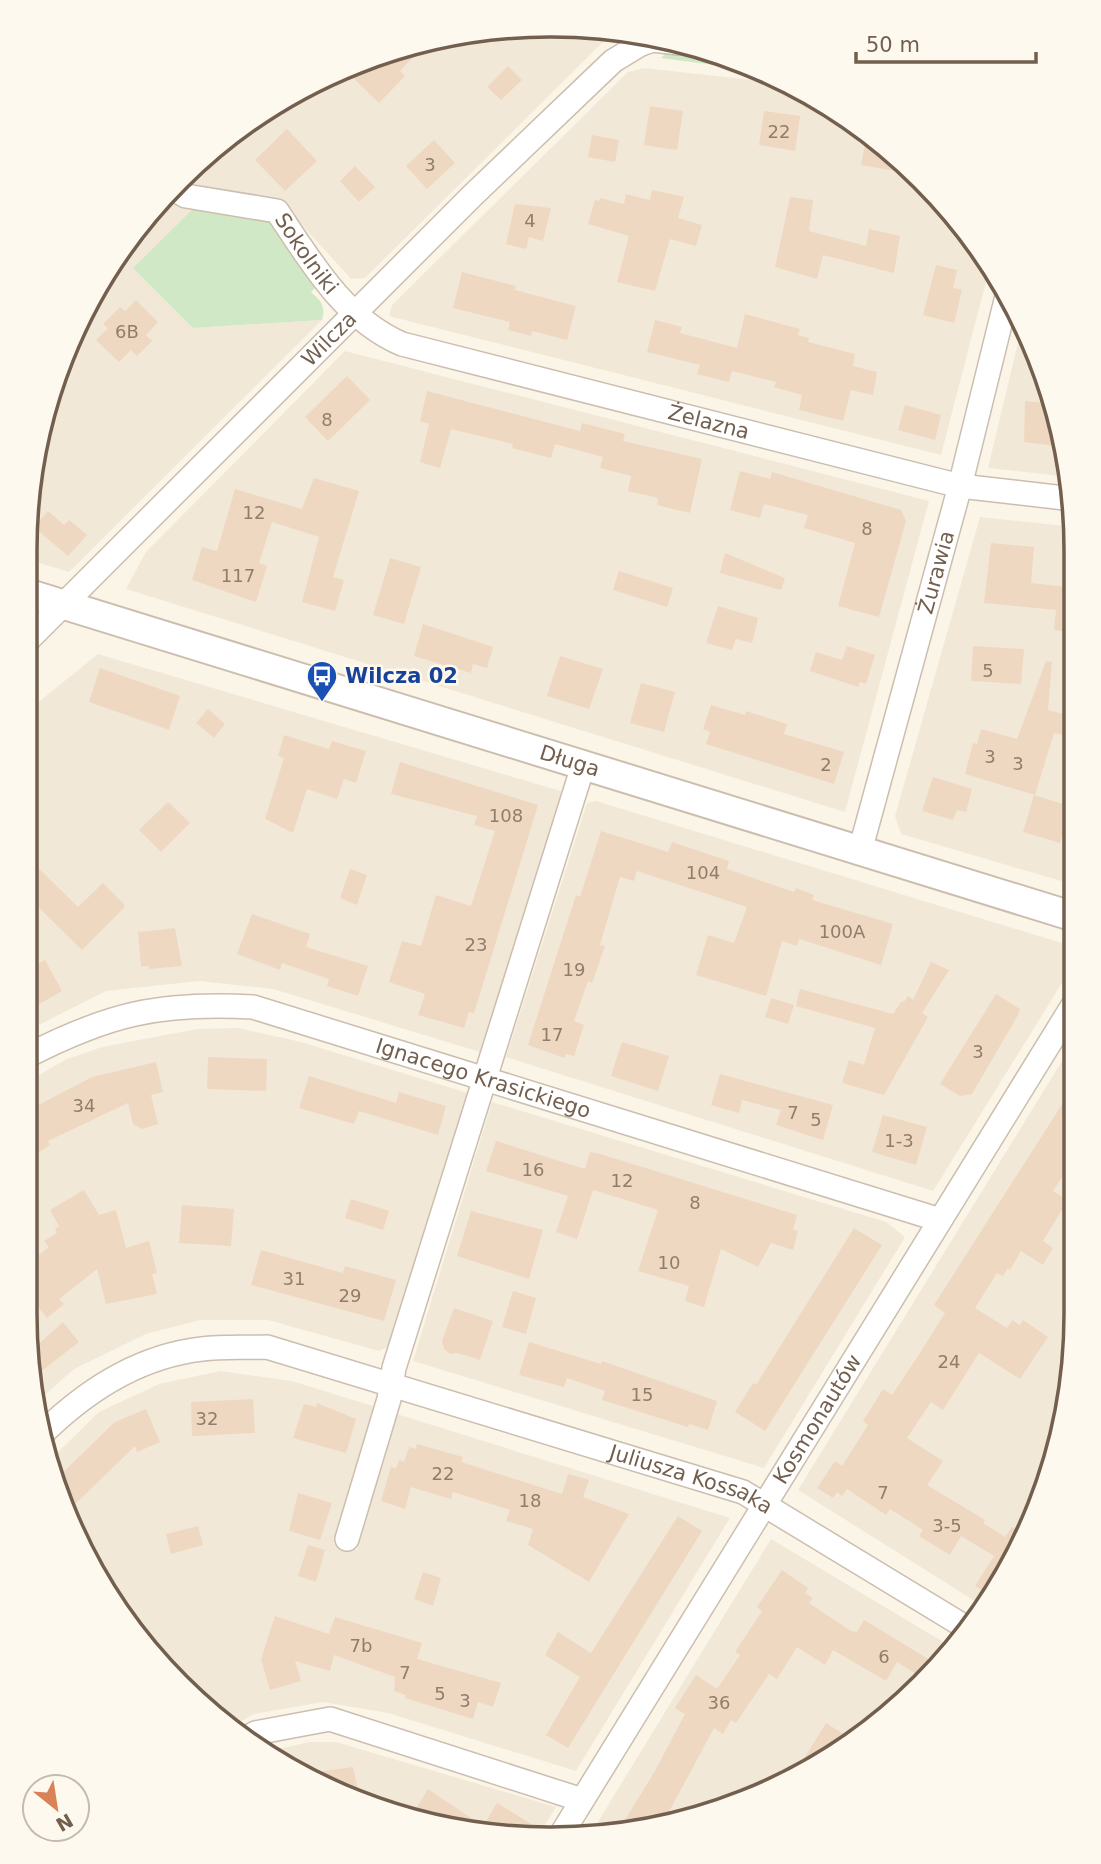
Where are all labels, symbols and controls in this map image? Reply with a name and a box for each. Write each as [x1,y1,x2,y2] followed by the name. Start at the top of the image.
[856,21,1036,65] scale bar
[866,33,920,57] text: 50 m
[768,121,790,142] house number: 22
[424,154,436,175] house number: 3
[270,209,343,299] street label: Sokolniki
[524,210,536,231] house number: 4
[297,307,361,371] street label: Wilcza
[115,321,139,342] house number: 6B
[665,399,752,444] street label: Żelazna
[321,409,333,430] house number: 8
[243,502,265,523] house number: 12
[861,518,873,539] house number: 8
[913,528,959,616] street label: Żurawia
[221,565,255,586] house number: 117
[305,659,339,703] bus stop icon: Wilcza 02
[982,660,994,681] house number: 5
[345,664,458,688] place label: Wilcza 02
[537,740,603,781] street label: Długa
[984,746,996,767] house number: 3
[1012,753,1024,774] house number: 3
[820,754,832,775] house number: 2
[489,805,523,826] house number: 108
[686,862,720,883] house number: 104
[819,921,866,942] house number: 100A
[465,934,487,955] house number: 23
[563,959,585,980] house number: 19
[541,1024,563,1045] house number: 17
[373,1034,594,1123] street label: Ignacego Krasickiego
[972,1041,984,1062] house number: 3
[73,1095,95,1116] house number: 34
[787,1102,799,1123] house number: 7
[810,1109,822,1130] house number: 5
[884,1130,914,1151] house number: 1-3
[522,1159,544,1180] house number: 16
[611,1170,633,1191] house number: 12
[689,1192,701,1213] house number: 8
[658,1252,680,1273] house number: 10
[283,1268,305,1289] house number: 31
[339,1285,361,1306] house number: 29
[768,1350,866,1488] street label: Kosmonautów
[938,1351,960,1372] house number: 24
[631,1384,653,1405] house number: 15
[196,1408,218,1429] house number: 32
[605,1439,777,1519] street label: Juliusza Kossaka
[432,1463,454,1484] house number: 22
[877,1482,889,1503] house number: 7
[519,1490,541,1511] house number: 18
[932,1515,962,1536] house number: 3-5
[350,1635,372,1656] house number: 7b
[878,1646,890,1667] house number: 6
[399,1662,411,1683] house number: 7
[434,1683,446,1704] house number: 5
[459,1690,471,1711] house number: 3
[708,1692,730,1713] house number: 36
[21,1773,91,1843] north arrow
[52,1809,77,1836] text: N

